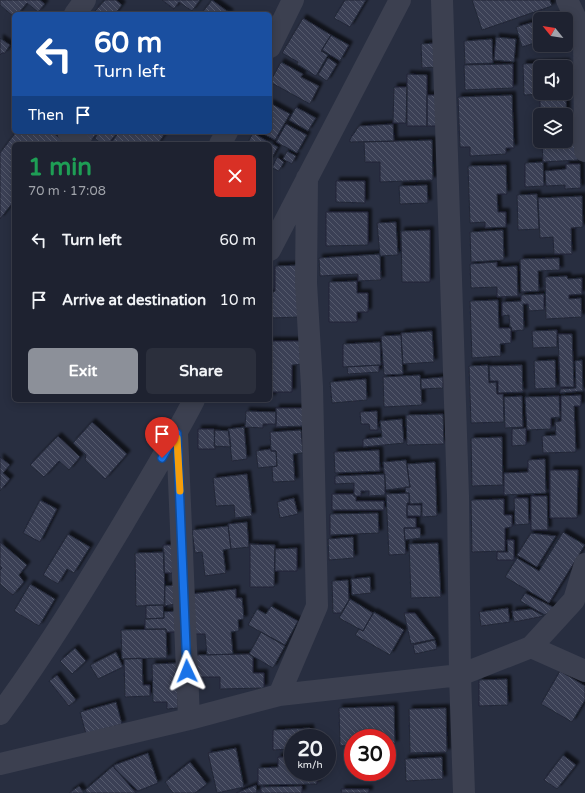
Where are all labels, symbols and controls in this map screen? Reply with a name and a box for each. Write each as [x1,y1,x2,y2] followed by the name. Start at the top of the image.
[533,12,573,52] north arrow
[533,12,573,148] map controls
[94,26,162,60] text: 60 m
[28,28,80,80] icon: left
[94,60,166,82] text: Turn left
[533,60,573,100] button: sound
[72,104,94,126] icon: arrive
[28,106,64,124] text: Then
[533,108,573,148] button: layers
[28,153,92,182] text: 1 min
[214,155,256,197] button: close
[28,183,106,199] text: 70 m · 17:08
[28,229,50,251] icon: left
[62,231,122,249] text: Turn left
[219,231,256,249] text: 60 m
[28,289,50,311] icon: arrive
[62,291,206,309] text: Arrive at destination
[219,291,256,309] text: 10 m
[28,348,138,394] button: Exit
[146,348,256,394] button: Share
[145,417,179,458] pin
[151,423,173,445] icon: arrive
[166,650,208,692] position arrow
[344,729,396,781] speed limit sign: 30
[297,738,323,762] text: 20
[297,759,323,771] text: km/h

